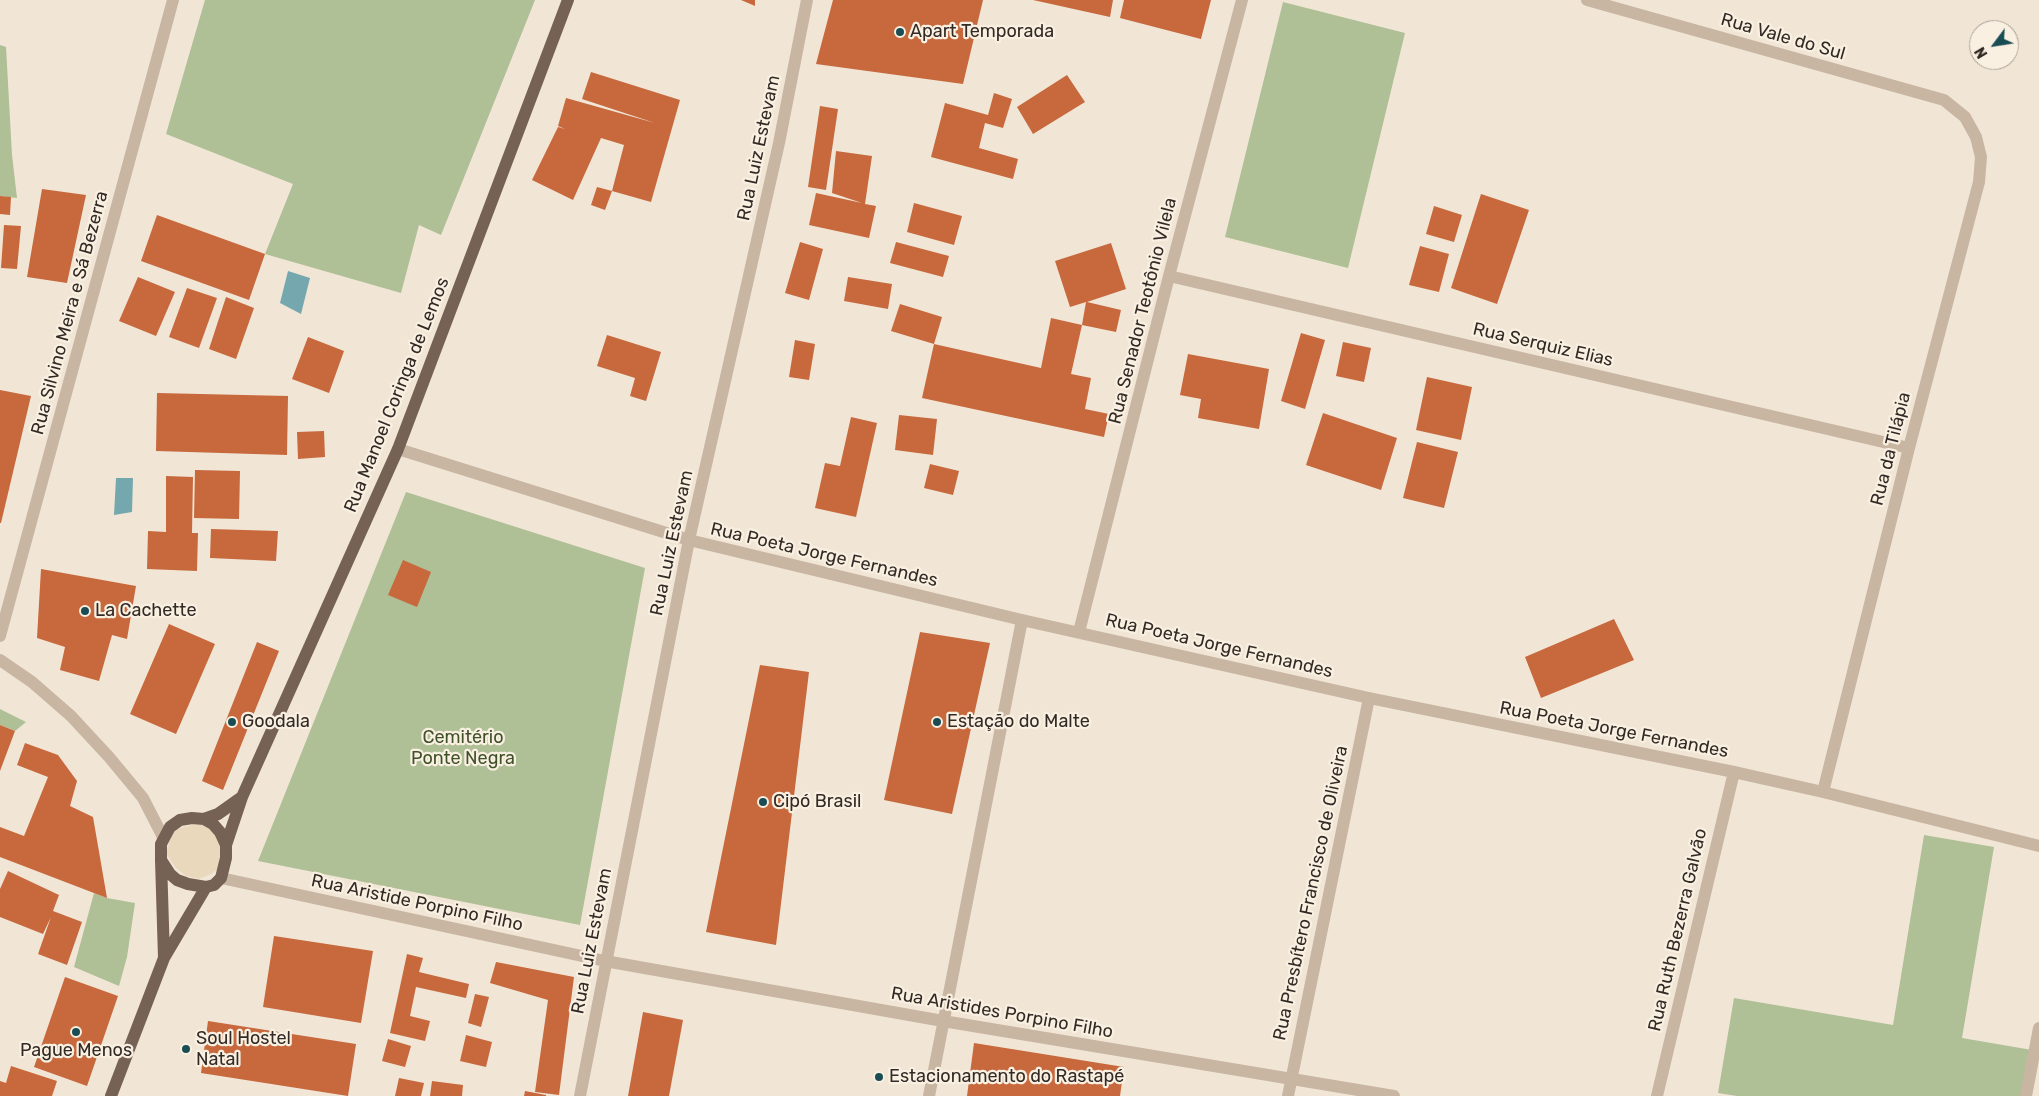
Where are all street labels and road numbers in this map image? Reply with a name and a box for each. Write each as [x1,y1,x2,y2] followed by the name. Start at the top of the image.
[1718,9,1848,65] street label: Rua Vale do Sul
[733,73,785,223] street label: Rua Luiz Estevam
[27,189,113,437] street label: Rua Silvino Meira e Sá Bezerra
[1104,196,1182,426] street label: Rua Senador Teotônio Vilela
[340,274,454,516] street label: Rua Manoel Coringa de Lemos
[1471,318,1615,372] street label: Rua Serquiz Elias
[1866,390,1916,508] street label: Rua da Tilápia
[646,468,698,618] street label: Rua Luiz Estevam
[708,518,940,592] street label: Rua Poeta Jorge Fernandes
[1103,609,1335,683] street label: Rua Poeta Jorge Fernandes
[1498,697,1730,763] street label: Rua Poeta Jorge Fernandes
[1269,744,1353,1042] street label: Rua Presbítero Francisco de Oliveira
[1644,826,1712,1034] street label: Rua Ruth Bezerra Galvão
[567,866,617,1016] street label: Rua Luiz Estevam
[309,870,525,936] street label: Rua Aristide Porpino Filho
[889,983,1115,1043] street label: Rua Aristides Porpino Filho

